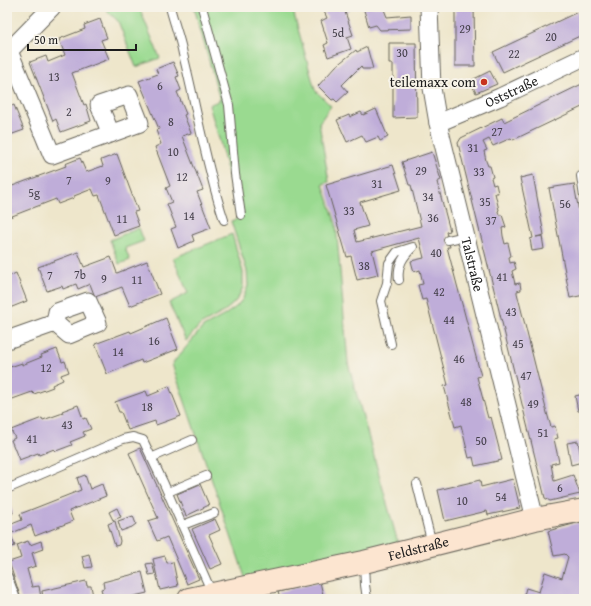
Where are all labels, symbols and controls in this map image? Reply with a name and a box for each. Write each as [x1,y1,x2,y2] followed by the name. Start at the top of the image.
[459,20,471,37] house number: 29
[332,24,345,41] house number: 5d
[28,26,136,52] scale bar
[545,28,557,45] house number: 20
[34,31,58,48] text: 50 m
[396,44,408,61] house number: 30
[508,45,520,62] house number: 22
[48,68,60,85] house number: 13
[482,70,542,112] street label: Oststraße
[390,72,477,92] place label: teilemaxx com
[157,77,163,94] house number: 6
[479,77,489,87] marker: teilemaxx com
[66,103,72,120] house number: 2
[168,113,174,130] house number: 8
[491,123,503,140] house number: 27
[467,139,479,156] house number: 31
[167,143,179,160] house number: 10
[415,162,427,179] house number: 29
[473,163,485,180] house number: 33
[176,168,188,185] house number: 12
[66,172,72,189] house number: 7
[105,172,111,189] house number: 9
[371,175,383,192] house number: 31
[28,184,40,201] house number: 5g
[422,188,434,205] house number: 34
[479,193,491,210] house number: 35
[559,195,571,212] house number: 56
[343,202,355,219] house number: 33
[183,207,195,224] house number: 14
[427,209,439,226] house number: 36
[116,210,128,227] house number: 11
[485,212,497,229] house number: 37
[456,235,489,294] street label: Talstraße
[430,244,442,261] house number: 40
[358,257,370,274] house number: 38
[74,266,86,283] house number: 7b
[47,267,53,284] house number: 7
[496,268,508,285] house number: 41
[101,270,107,287] house number: 9
[131,271,143,288] house number: 11
[433,283,445,300] house number: 42
[505,303,517,320] house number: 43
[443,311,455,328] house number: 44
[148,332,160,349] house number: 16
[512,335,524,352] house number: 45
[112,343,124,360] house number: 14
[453,350,465,367] house number: 46
[40,359,52,376] house number: 12
[520,367,532,384] house number: 47
[460,393,472,410] house number: 48
[527,395,539,412] house number: 49
[141,398,153,415] house number: 18
[61,416,73,433] house number: 43
[537,424,549,441] house number: 51
[26,430,38,447] house number: 41
[475,432,487,449] house number: 50
[557,479,563,496] house number: 6
[495,488,507,505] house number: 54
[456,492,468,509] house number: 10
[386,531,451,566] street label: Feldstraße

